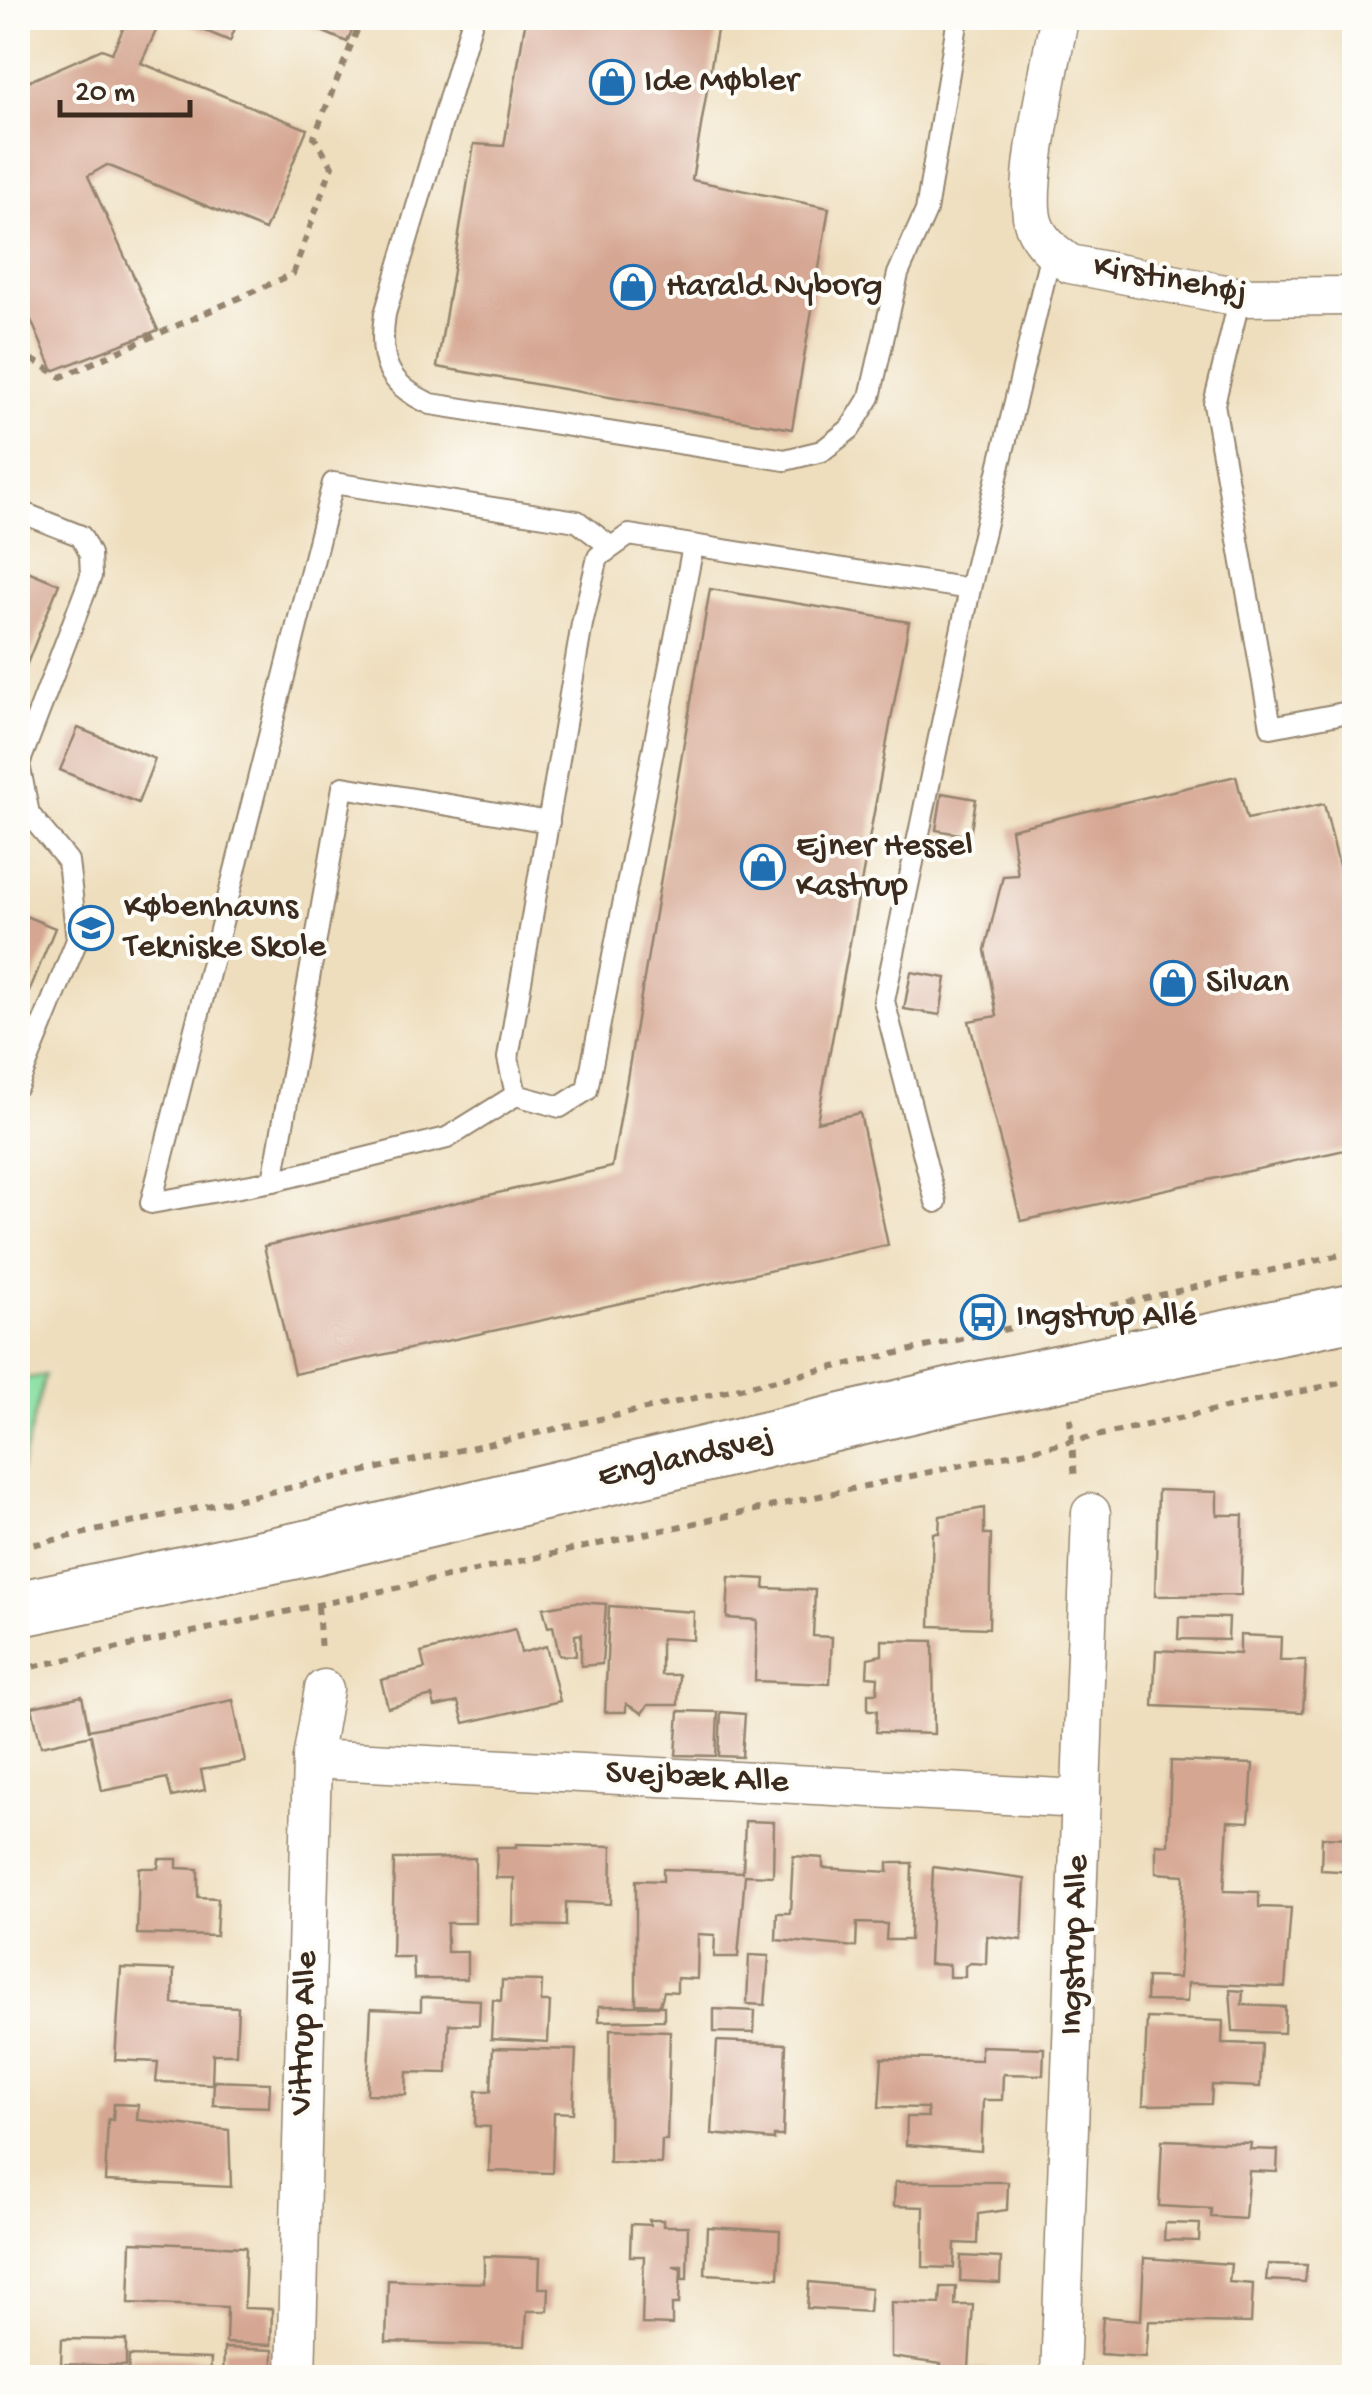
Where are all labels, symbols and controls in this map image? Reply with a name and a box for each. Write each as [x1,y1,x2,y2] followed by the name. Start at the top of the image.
[60,55,190,117] scale bar
[589,59,635,105] shop icon: Ide Møbler
[644,62,801,103] place label: Ide Møbler
[75,77,135,112] text: 20 m
[1090,247,1250,315] street label: Kirstinehøj
[610,264,656,310] shop icon: Harald Nyborg
[666,267,883,308] place label: Harald Nyborg
[796,827,973,908] place label: Ejner Hessel Kastrup
[740,844,786,890] shop icon: Ejner Hessel Kastrup
[122,888,327,969] place label: Københavns Tekniske Skole
[68,905,114,951] school or university icon: Københavns Tekniske Skole
[1150,960,1196,1006] shop icon: Silvan
[1206,963,1289,1004] place label: Silvan
[960,1294,1006,1340] bus stop icon: Ingstrup Allé
[1016,1297,1198,1338] place label: Ingstrup Allé
[594,1419,778,1499] street label: Englandsvej
[604,1754,791,1804] street label: Svejbæk Alle
[1052,1853,1100,2036] street label: Ingstrup Alle
[282,1949,328,2117] street label: Vittrup Alle

